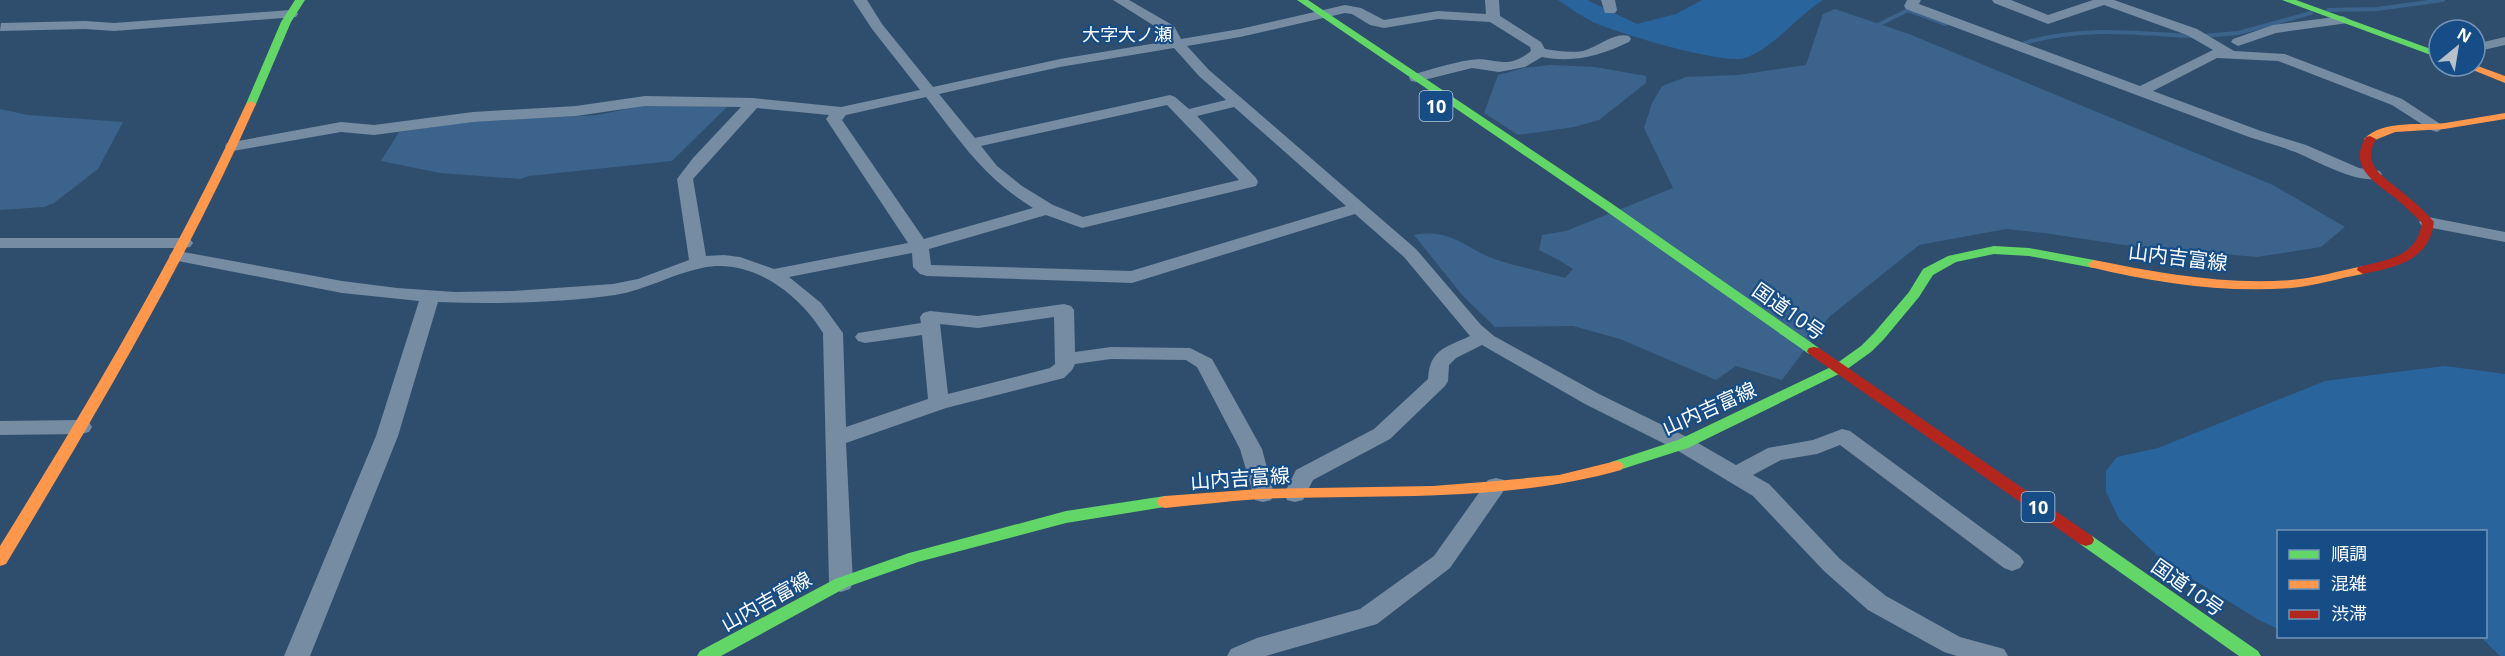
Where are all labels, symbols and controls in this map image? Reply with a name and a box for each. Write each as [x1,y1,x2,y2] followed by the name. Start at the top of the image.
[2427,18,2487,78] north arrow
[1082,22,1172,46] district label: 大字大ノ瀬
[2453,22,2476,48] text: N
[1420,91,1452,121] road number: 10
[2127,238,2229,276] street label: 山内吉富線
[1747,276,1831,346] street label: 国道10号
[1658,375,1760,441] street label: 山内吉富線
[1189,461,1291,495] street label: 山内吉富線
[2022,492,2054,522] road number: 10
[2277,530,2487,638] legend
[2331,541,2367,565] text: 順調
[2146,552,2230,622] street label: 国道10号
[716,565,816,637] street label: 山内吉富線
[2331,571,2367,595] text: 混雑
[2331,601,2367,625] text: 渋滞

